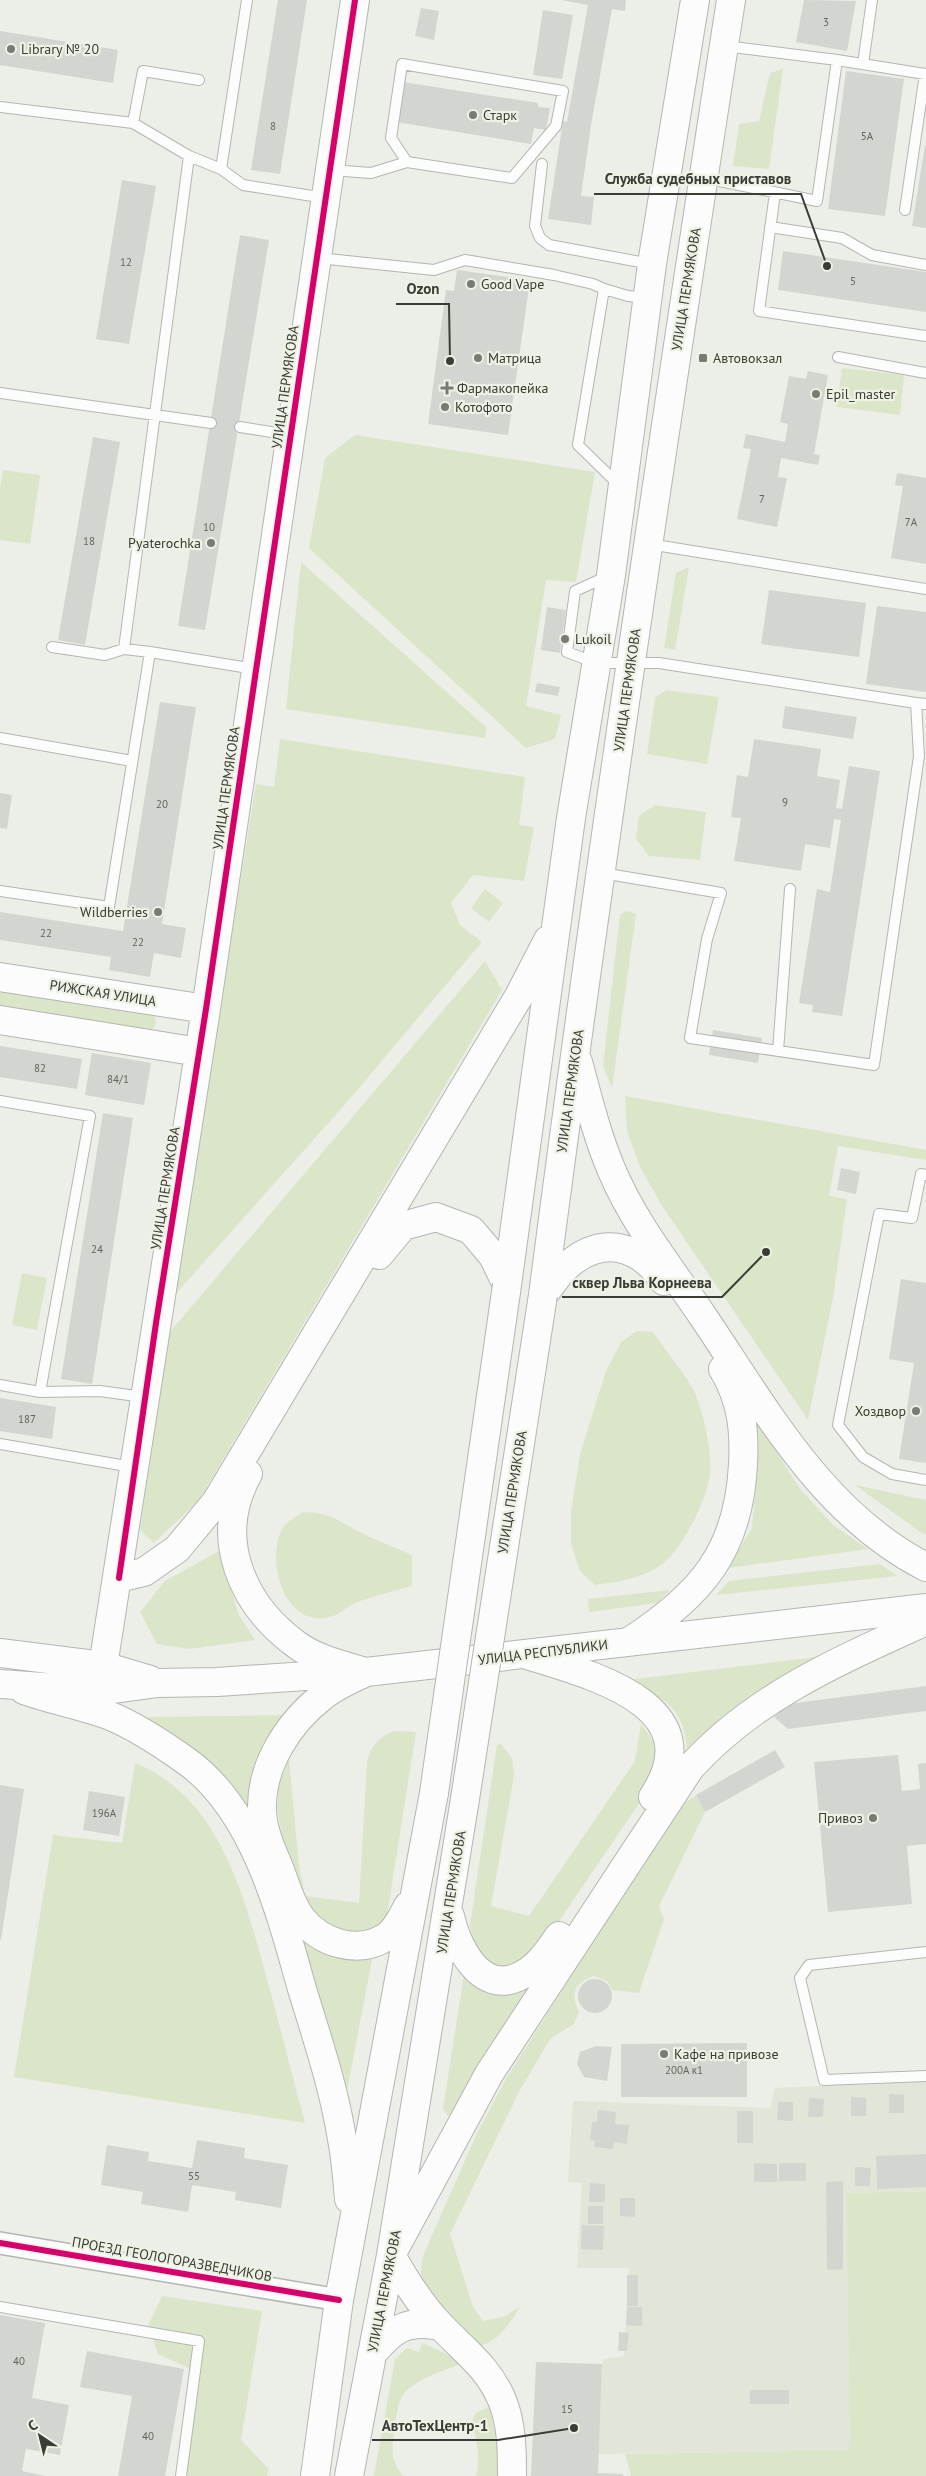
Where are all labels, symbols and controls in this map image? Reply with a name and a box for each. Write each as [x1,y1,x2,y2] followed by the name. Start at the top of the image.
[823,15,829,29] house number: 3
[21,40,99,58] place label: Library № 20
[5,43,17,55] marker: Library № 20
[483,106,517,124] place label: Старк
[467,109,479,121] marker: Старк
[270,119,276,133] house number: 8
[861,129,874,143] house number: 5А
[594,164,801,194] callout: Служба судебных приставов
[605,169,792,188] text: Служба судебных приставов
[667,225,705,352] street label: УЛИЦА ПЕРМЯКОВА
[120,255,132,269] house number: 12
[396,274,449,304] callout: Ozon
[850,274,856,288] house number: 5
[481,275,544,293] place label: Good Vape
[465,278,477,290] marker: Good Vape
[407,279,439,298] text: Ozon
[267,323,303,450] street label: УЛИЦА ПЕРМЯКОВА
[488,349,541,367] place label: Матрица
[713,349,782,367] place label: Автовокзал
[472,352,484,364] marker: Матрица
[697,352,709,364] marker: Автовокзал
[457,379,548,397] place label: Фармакопейка
[441,382,453,394] marker: Фармакопейка
[826,385,896,403] place label: Epil_master
[810,388,822,400] marker: Epil_master
[455,398,512,416] place label: Котофото
[439,401,451,413] marker: Котофото
[759,492,765,506] house number: 7
[905,515,918,529] house number: 7А
[203,520,215,534] house number: 10
[83,534,95,548] house number: 18
[128,534,201,552] place label: Pyaterochka
[205,537,217,549] marker: Pyaterochka
[609,626,645,753] street label: УЛИЦА ПЕРМЯКОВА
[575,630,611,648] place label: Lukoil
[559,633,571,645] marker: Lukoil
[208,724,244,851] street label: УЛИЦА ПЕРМЯКОВА
[782,795,788,809] house number: 9
[156,797,168,811] house number: 20
[80,903,148,921] place label: Wildberries
[152,906,164,918] marker: Wildberries
[40,926,52,940] house number: 22
[132,935,144,949] house number: 22
[48,976,158,1010] street label: РИЖСКАЯ УЛИЦА
[552,1027,588,1154] street label: УЛИЦА ПЕРМЯКОВА
[34,1061,46,1075] house number: 82
[107,1072,129,1086] house number: 84/1
[146,1124,184,1251] street label: УЛИЦА ПЕРМЯКОВА
[91,1242,103,1256] house number: 24
[562,1267,722,1297] callout: сквер Льва Корнеева
[572,1273,712,1292] text: сквер Льва Корнеева
[855,1402,906,1420] place label: Хоздвор
[910,1405,922,1417] marker: Хоздвор
[18,1412,36,1426] house number: 187
[493,1428,531,1555] street label: УЛИЦА ПЕРМЯКОВА
[477,1635,609,1669] street label: УЛИЦА РЕСПУБЛИКИ
[92,1806,117,1820] house number: 196А
[818,1809,863,1827] place label: Привоз
[867,1812,879,1824] marker: Привоз
[432,1828,470,1955] street label: УЛИЦА ПЕРМЯКОВА
[674,2045,779,2063] place label: Кафе на привозе
[658,2048,670,2060] marker: Кафе на привозе
[665,2063,703,2077] house number: 200А к1
[188,2169,200,2183] house number: 55
[363,2227,405,2354] street label: УЛИЦА ПЕРМЯКОВА
[71,2233,273,2285] street label: ПРОЕЗД ГЕОЛОГОРАЗВЕДЧИКОВ
[13,2354,25,2368] house number: 40
[561,2402,573,2416] house number: 15
[372,2410,498,2440] callout: АвтоТехЦентр-1
[15,2411,65,2461] north arrow
[24,2416,41,2435] text: С
[382,2416,488,2435] text: АвтоТехЦентр-1
[142,2429,154,2443] house number: 40

